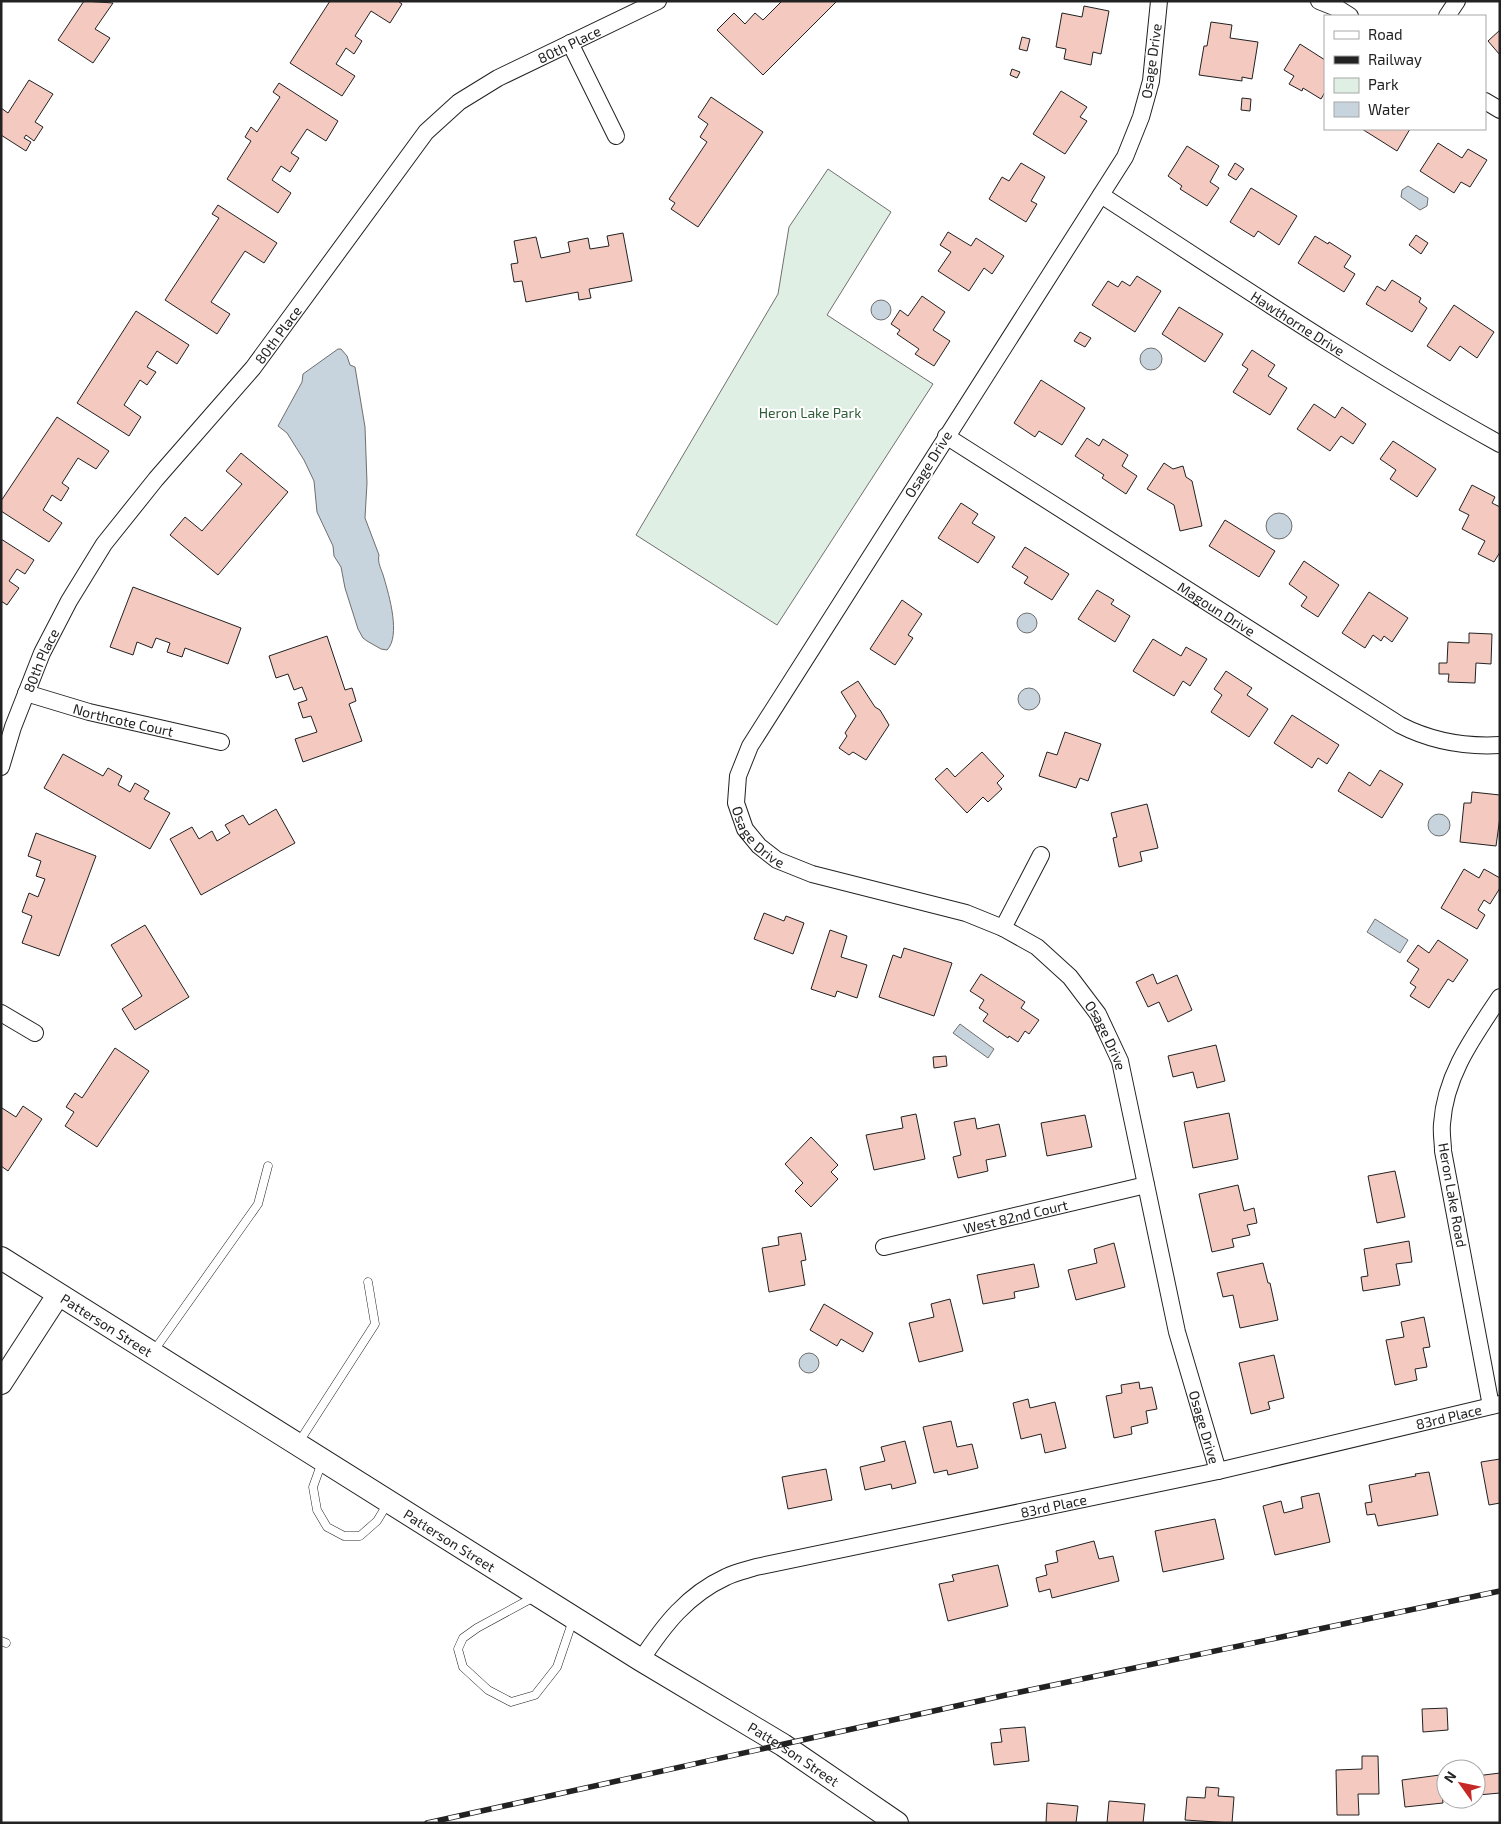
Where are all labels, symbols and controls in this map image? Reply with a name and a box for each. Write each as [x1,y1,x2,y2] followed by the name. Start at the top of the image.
[1324,15,1486,130] legend
[535,22,603,66] street label: 80th Place
[1137,22,1165,100] street label: Osage Drive
[1368,25,1403,43] text: Road
[1368,50,1422,68] text: Railway
[1368,75,1399,93] text: Park
[1368,100,1410,118] text: Water
[1248,287,1348,359] street label: Hawthorne Drive
[251,302,305,367] street label: 80th Place
[759,404,861,421] park label: Heron Lake Park
[901,427,955,501] street label: Osage Drive
[1175,578,1259,639] street label: Magoun Drive
[19,625,62,694] street label: 80th Place
[71,699,175,739] street label: Northcote Court
[729,804,787,871] street label: Osage Drive
[1082,997,1130,1071] street label: Osage Drive
[1435,1141,1471,1249] street label: Heron Lake Road
[961,1195,1069,1236] street label: West 82nd Court
[58,1289,156,1360] street label: Patterson Street
[1186,1388,1224,1466] street label: Osage Drive
[1414,1400,1483,1432] street label: 83rd Place
[1019,1490,1088,1520] street label: 83rd Place
[401,1505,499,1575] street label: Patterson Street
[745,1718,842,1789] street label: Patterson Street
[1436,1759,1486,1809] north arrow
[1440,1768,1460,1786] text: N

